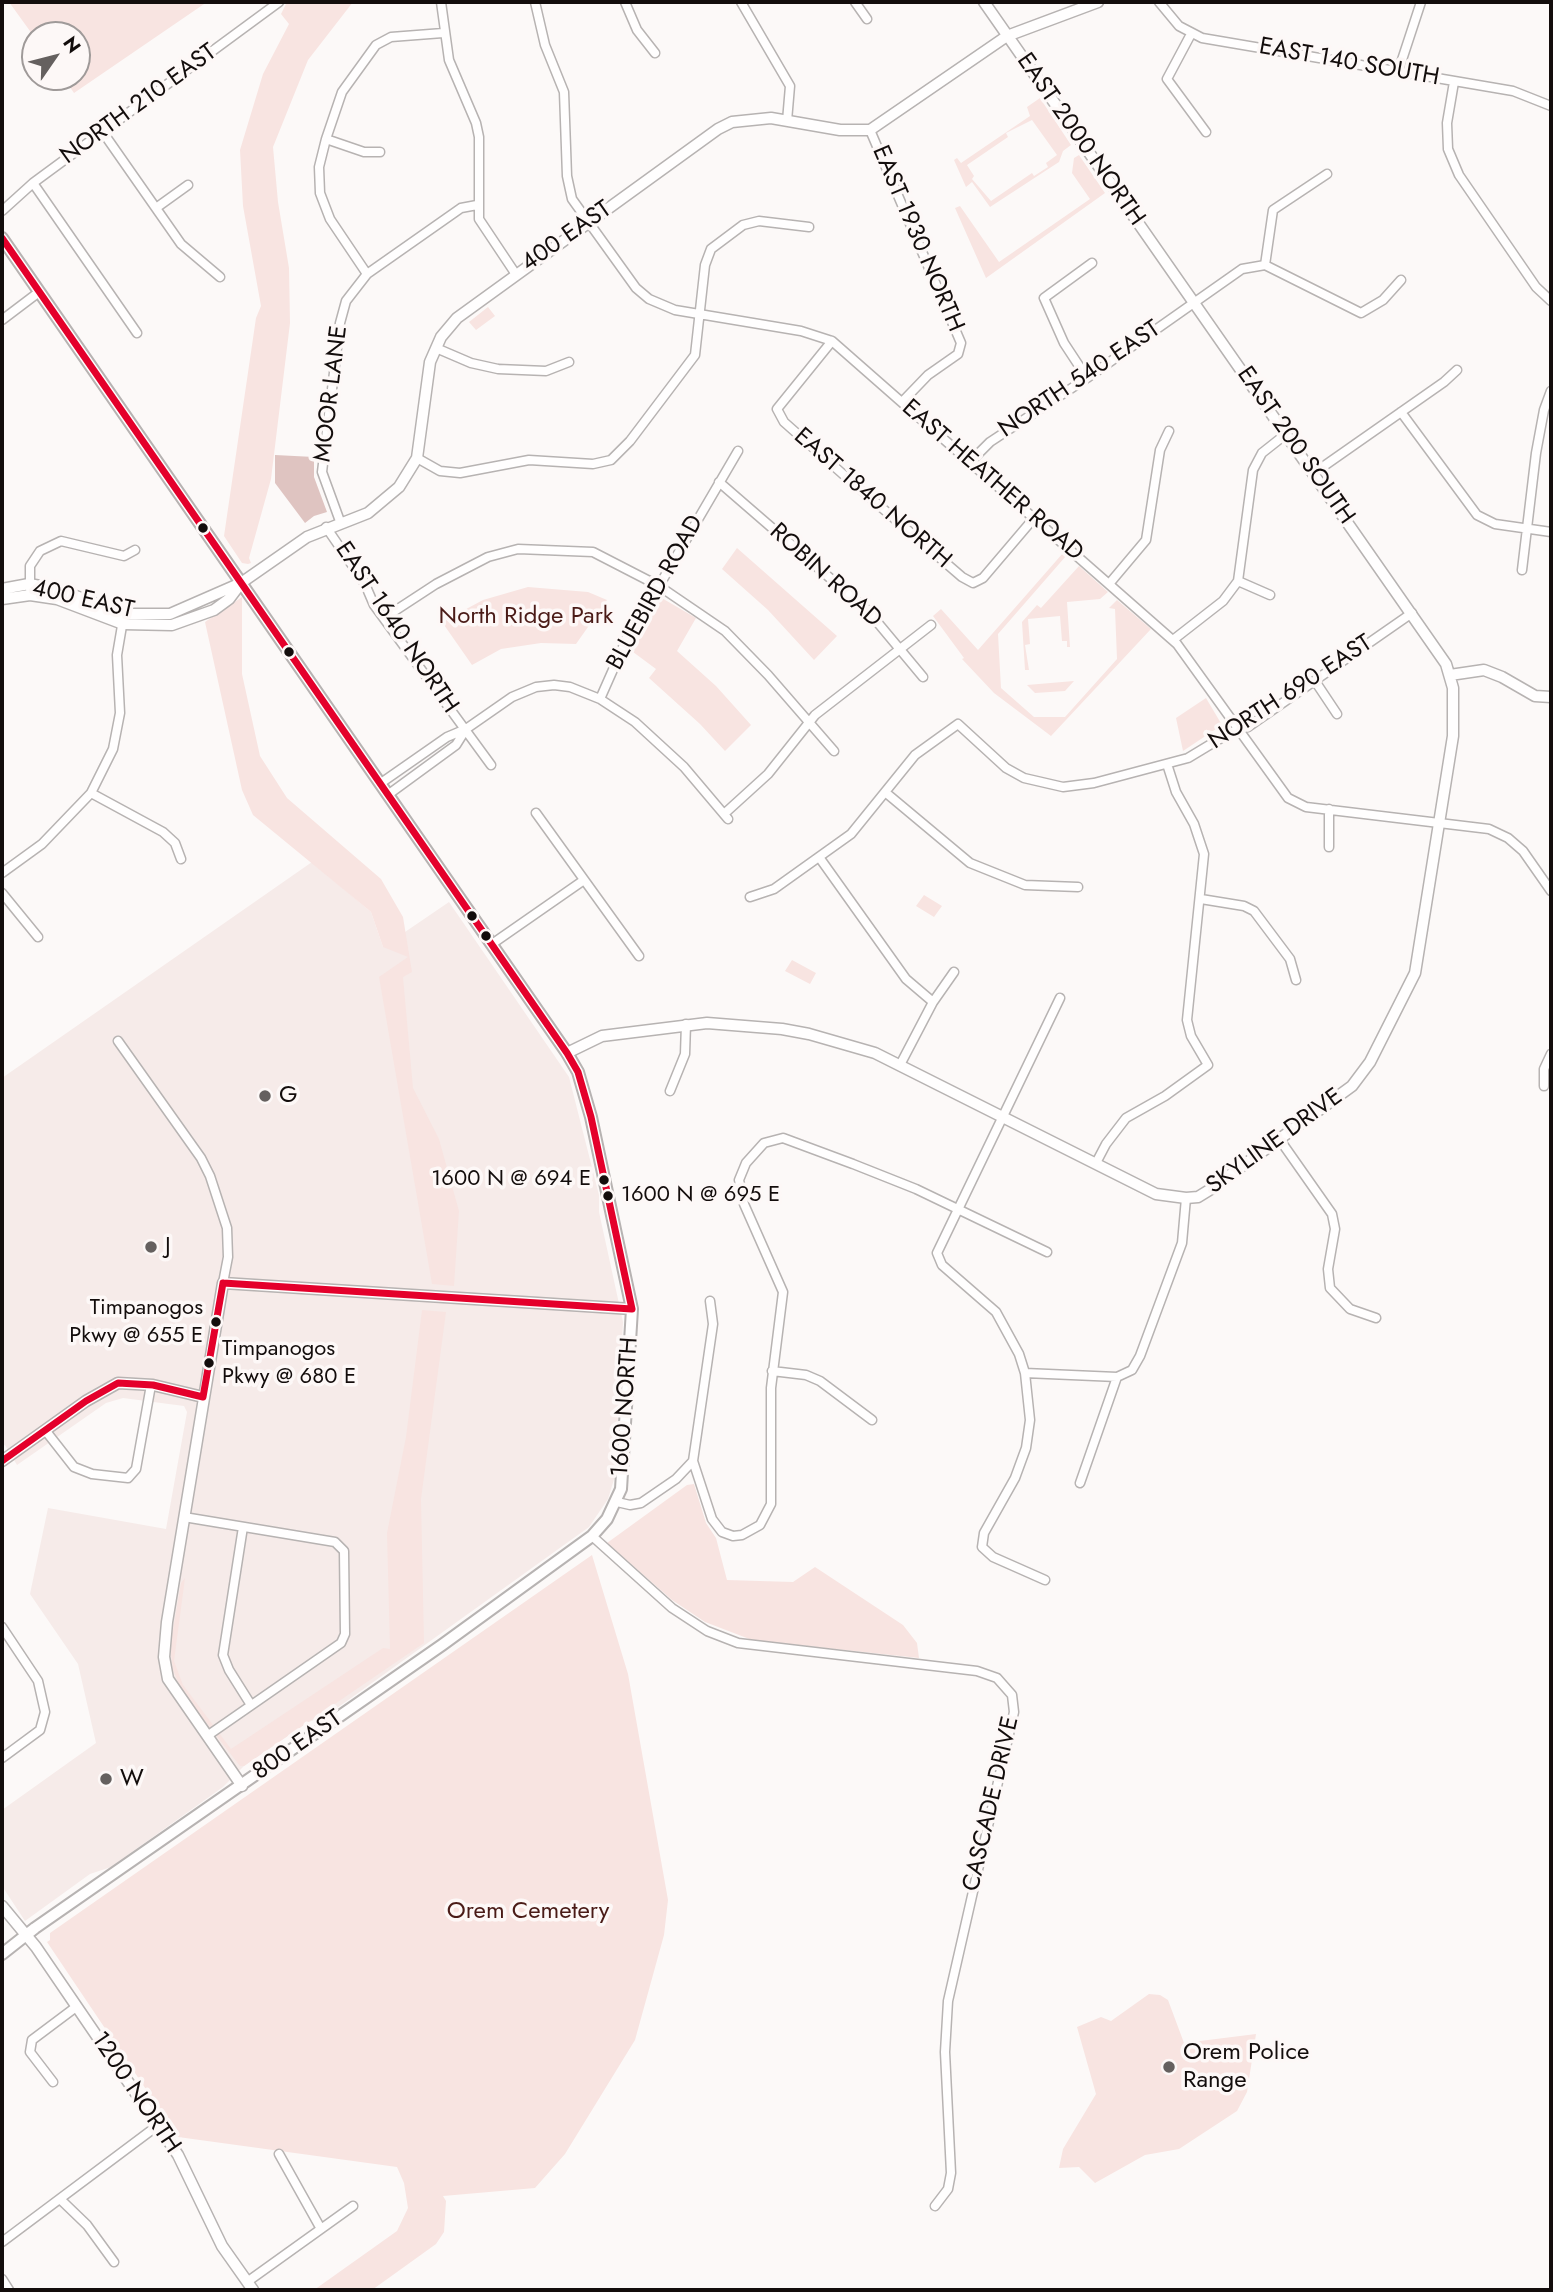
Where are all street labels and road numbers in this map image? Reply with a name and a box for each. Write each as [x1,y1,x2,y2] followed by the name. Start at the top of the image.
[1257,33,1441,93] street label: EAST 140 SOUTH
[55,39,223,171] street label: NORTH 210 EAST
[1010,48,1150,232] street label: EAST 2000 NORTH
[865,142,969,336] street label: EAST 1930 NORTH
[516,196,618,278] street label: 400 EAST
[994,315,1166,445] street label: NORTH 540 EAST
[309,324,355,464] street label: MOOR LANE
[1230,362,1360,530] street label: EAST 200 SOUTH
[895,394,1089,568] street label: EAST HEATHER ROAD
[787,423,957,575] street label: EAST 1840 NORTH
[602,511,710,675] street label: BLUEBIRD ROAD
[763,518,887,634] street label: ROBIN ROAD
[328,537,464,719] street label: EAST 1640 NORTH
[29,574,137,626] street label: 400 EAST
[1204,629,1378,757] street label: NORTH 690 EAST
[1201,1083,1349,1201] street label: SKYLINE DRIVE
[607,1336,645,1478] street label: 1600 NORTH
[248,1705,348,1787] street label: 800 EAST
[958,1714,1026,1894] street label: CASCADE DRIVE
[84,2027,186,2159] street label: 1200 NORTH

